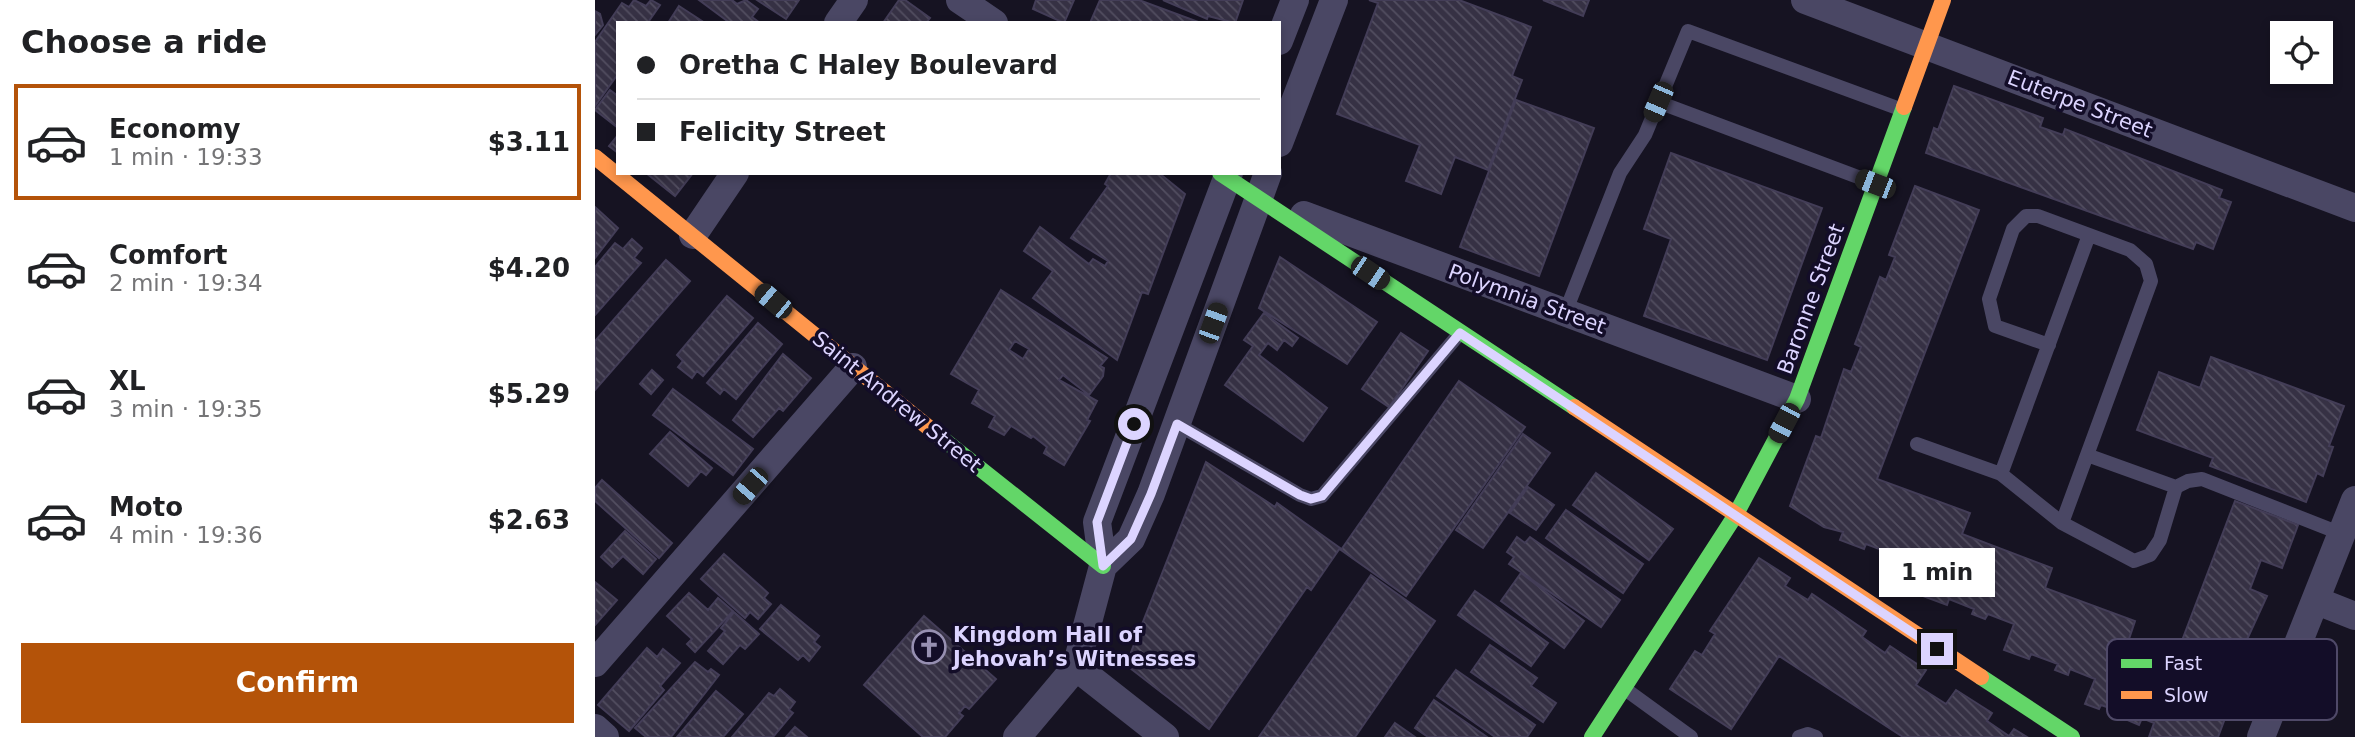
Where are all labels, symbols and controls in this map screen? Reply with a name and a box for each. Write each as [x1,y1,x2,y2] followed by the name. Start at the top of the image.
[2270,21,2333,84] map controls
[2270,21,2333,84] button: locate
[21,23,267,61] text: Choose a ride
[679,50,1058,80] text: Oretha C Haley Boulevard
[2004,65,2156,143] street label: Euterpe Street
[1641,79,1676,125] car
[25,111,88,174] icon: car
[109,114,240,144] text: Economy
[679,117,886,147] text: Felicity Street
[488,127,570,157] text: $3.11
[109,144,263,170] text: 1 min · 19:33
[1852,167,1899,201] car
[1773,221,1849,377] street label: Baronne Street
[25,237,88,300] icon: car
[109,240,227,270] text: Comfort
[488,253,570,283] text: $4.20
[1347,253,1394,293] car
[1445,259,1609,339] street label: Polymnia Street
[109,270,263,296] text: 2 min · 19:34
[751,279,796,323] car
[1196,300,1231,346] car
[808,327,986,477] street label: Saint Andrew Street
[25,363,88,426] icon: car
[109,366,146,396] text: XL
[488,379,570,409] text: $5.29
[109,396,263,422] text: 3 min · 19:35
[1765,400,1804,446] car
[1118,408,1150,440] route start
[729,463,772,509] car
[25,489,88,552] icon: car
[109,492,183,522] text: Moto
[488,505,570,535] text: $2.63
[109,522,263,548] text: 4 min · 19:36
[1879,548,1995,596] callout: 1 min
[1901,559,1973,585] text: 1 min
[951,623,1196,671] place label: Kingdom Hall of Jehovah’s Witnesses
[910,628,948,666] church icon: Kingdom Hall of Jehovah’s Witnesses
[1921,633,1953,665] route end
[2107,639,2337,720] legend
[21,643,574,723] button: Confirm
[2164,652,2202,674] text: Fast
[2164,684,2209,706] text: Slow

